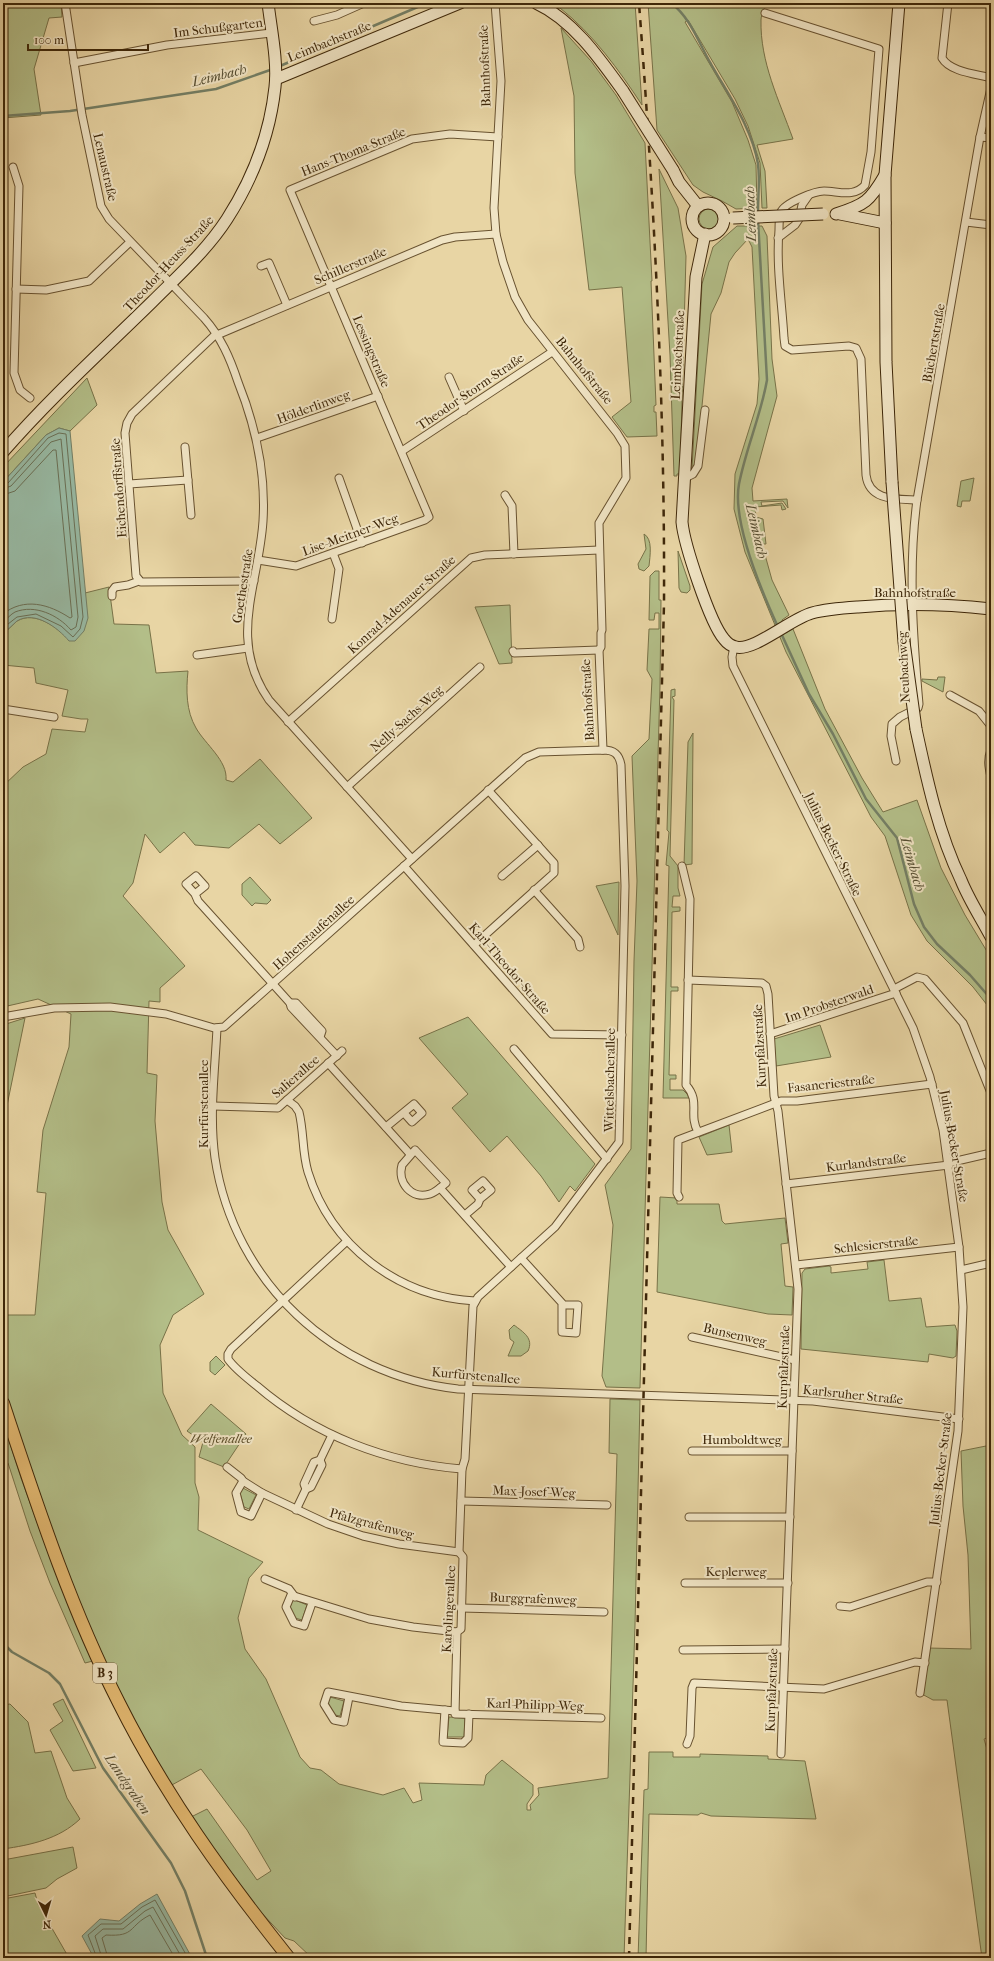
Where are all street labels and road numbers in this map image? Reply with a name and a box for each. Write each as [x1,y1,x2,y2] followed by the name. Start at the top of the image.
[173,15,264,40] street label: Im Schußgarten
[285,18,374,65] street label: Leimbachstraße
[476,24,493,107] street label: Bahnhofstraße
[299,123,408,179] street label: Hans-Thoma-Straße
[90,131,121,203] street label: Lenaustraße
[120,212,217,314] street label: Theodor-Heuss-Straße
[312,243,389,287] street label: Schillerstraße
[919,302,948,384] street label: Büchertstraße
[668,309,687,400] street label: Leimbachstraße
[350,313,394,390] street label: Lessingstraße
[553,334,617,407] street label: Bahnhofstraße
[414,350,527,433] street label: Theodor-Storm-Straße
[275,386,353,427] street label: Hölderlinweg
[107,437,129,538] street label: Eichendorffstraße
[300,510,401,559] street label: Lise-Meitner-Weg
[229,547,256,624] street label: Goethestraße
[344,552,459,657] street label: Konrad-Adenauer-Straße
[874,585,957,600] street label: Bahnhofstraße
[894,630,913,703] street label: Neubachweg
[578,658,597,741] street label: Bahnhofstraße
[367,681,446,755] street label: Nelly-Sachs-Weg
[801,789,865,899] street label: Julius-Becker-Straße
[269,891,358,973] street label: Hohenstaufenallee
[466,920,554,1018] street label: Karl-Theodor-Straße
[783,981,876,1026] street label: Im Probsterwald
[750,1003,769,1088] street label: Kurpfalzstraße
[601,1027,618,1133] street label: Wittelsbacherallee
[269,1051,323,1101] street label: Salierallee
[196,1059,211,1148] street label: Kurfürstenallee
[787,1071,876,1096] street label: Fasaneriestraße
[937,1088,972,1204] street label: Julius-Becker-Straße
[825,1150,908,1175] street label: Kurlandstraße
[833,1233,920,1256] street label: Schlesierstraße
[702,1320,769,1349] street label: Bunsenweg
[775,1324,792,1409] street label: Kurpfalzstraße
[431,1364,521,1387] street label: Kurfürstenallee
[802,1382,904,1407] street label: Karlsruher Straße
[926,1411,955,1527] street label: Julius-Becker-Straße
[702,1432,783,1447] street label: Humboldtweg
[492,1483,577,1500] street label: Max-Josef-Weg
[328,1505,417,1542] street label: Pfalzgrafenweg
[439,1564,458,1653] street label: Karolingerallee
[706,1564,768,1579] street label: Keplerweg
[489,1589,578,1608] street label: Burggrafenweg
[763,1647,780,1732] street label: Kurpfalzstraße
[93,1663,117,1683] road number: B 3
[486,1695,585,1714] street label: Karl-Philipp-Weg

